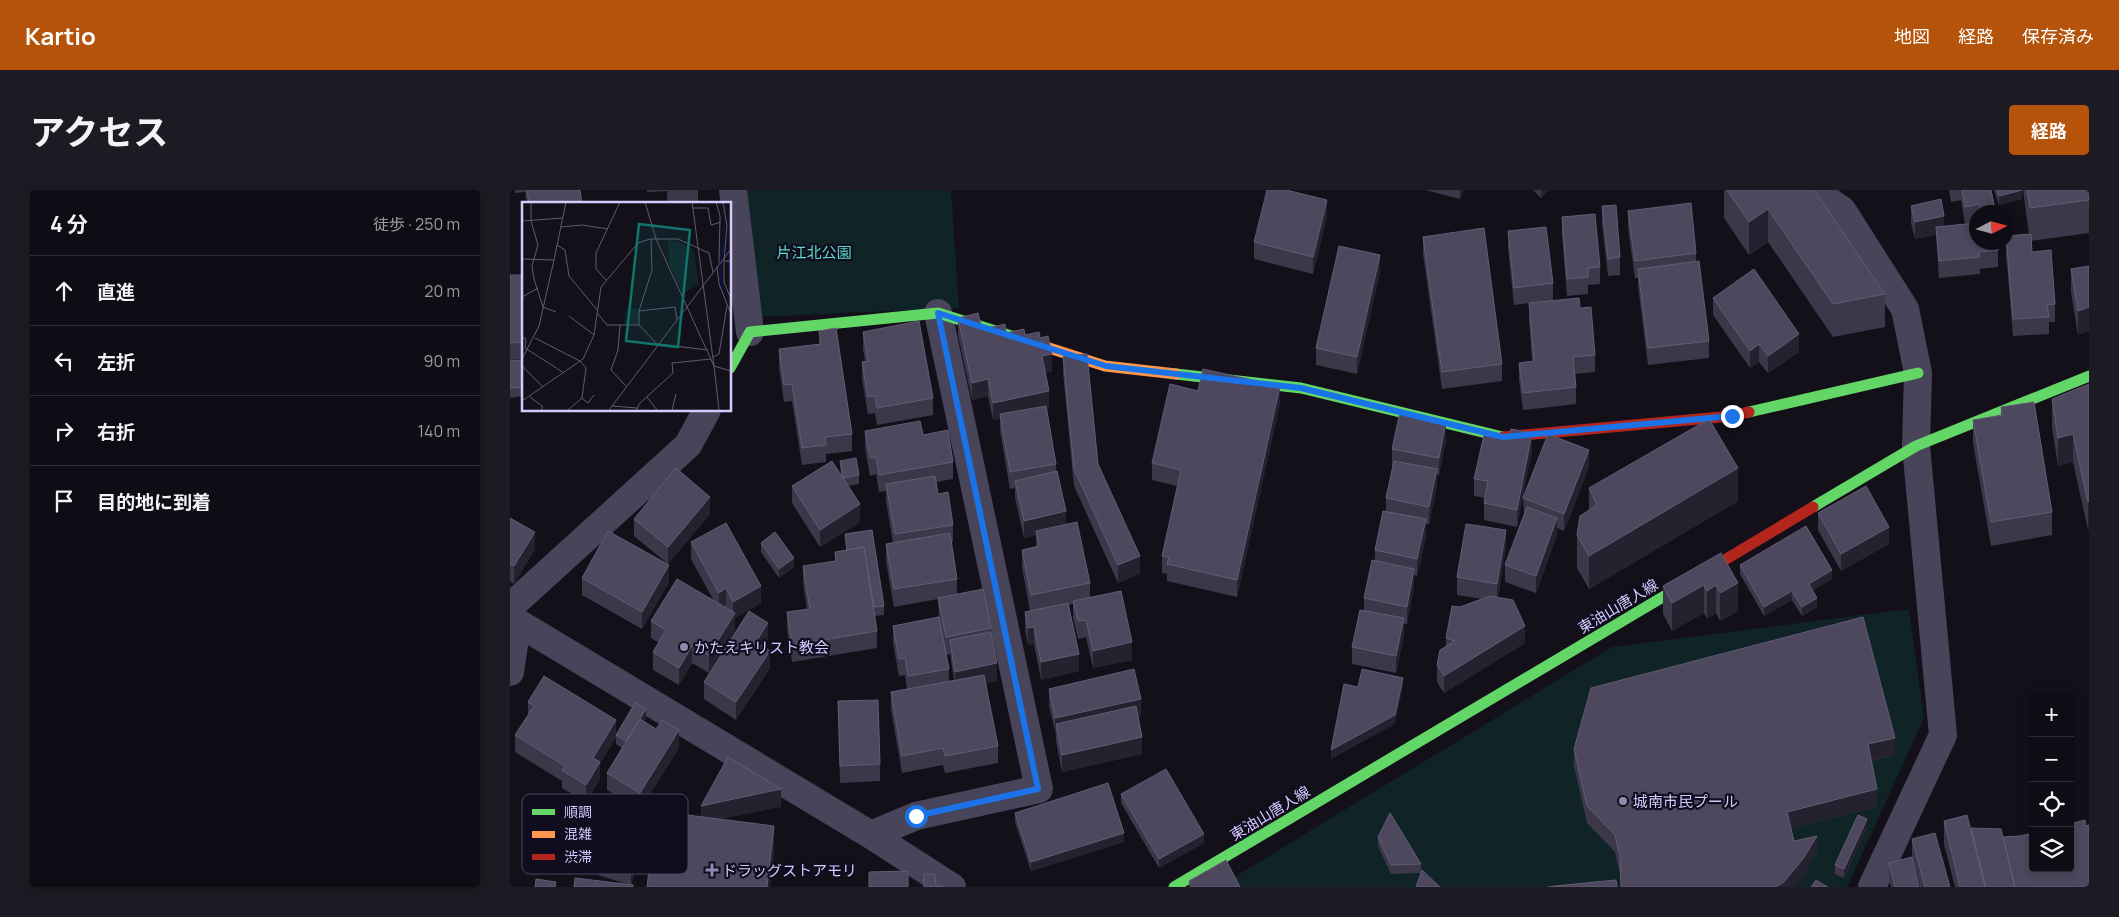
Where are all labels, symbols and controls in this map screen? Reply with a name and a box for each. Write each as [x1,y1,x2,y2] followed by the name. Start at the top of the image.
[25,19,96,52] text: Kartio
[1894,24,1930,48] text: 地図
[1958,24,1994,48] text: 経路
[2022,24,2094,48] text: 保存済み
[2009,105,2089,155] button: 経路
[30,108,168,156] text: アクセス
[522,202,731,411] inset map
[1969,205,2014,250] north arrow
[50,210,88,238] text: 4 分
[373,213,460,235] text: 徒歩 · 250 m
[776,242,852,263] park label: 片江北公園
[50,277,78,305] icon: ahead
[97,279,135,305] text: 直進
[424,280,460,302] text: 20 m
[50,347,78,375] icon: left
[97,349,135,375] text: 左折
[424,350,460,372] text: 90 m
[1721,405,1744,428] route end
[50,417,78,445] icon: right
[97,419,135,445] text: 右折
[418,420,460,442] text: 140 m
[50,487,78,515] icon: arrive
[97,489,211,515] text: 目的地に到着
[1574,574,1662,638] street label: 東油山唐人線
[694,637,829,658] place label: かたえキリスト教会
[678,641,690,653] marker: かたえキリスト教会
[2029,692,2074,872] map controls
[2029,692,2074,737] button: +
[2029,737,2074,782] button: −
[1226,781,1314,845] street label: 東油山唐人線
[2029,782,2074,827] button: locate
[1633,791,1738,812] place label: 城南市民プール
[522,794,688,874] legend
[1617,795,1629,807] marker: 城南市民プール
[564,802,592,821] text: 順調
[905,805,928,828] route start
[564,824,592,843] text: 混雑
[2029,827,2074,872] button: layers
[564,847,592,866] text: 渋滞
[722,860,857,881] place label: ドラッグストアモリ
[706,864,718,876] marker: ドラッグストアモリ

